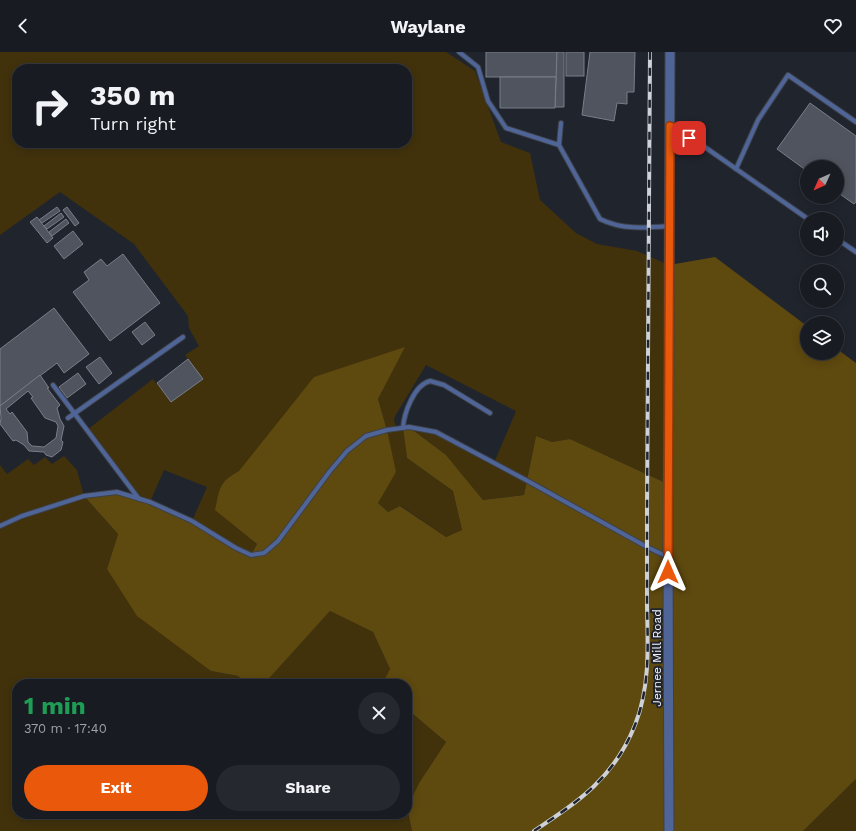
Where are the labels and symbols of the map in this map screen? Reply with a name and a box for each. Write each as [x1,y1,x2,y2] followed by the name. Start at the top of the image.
[672,121,706,155] pin
[800,160,844,204] north arrow
[647,551,689,593] position arrow
[650,609,664,707] street label: Jernee Mill Road

